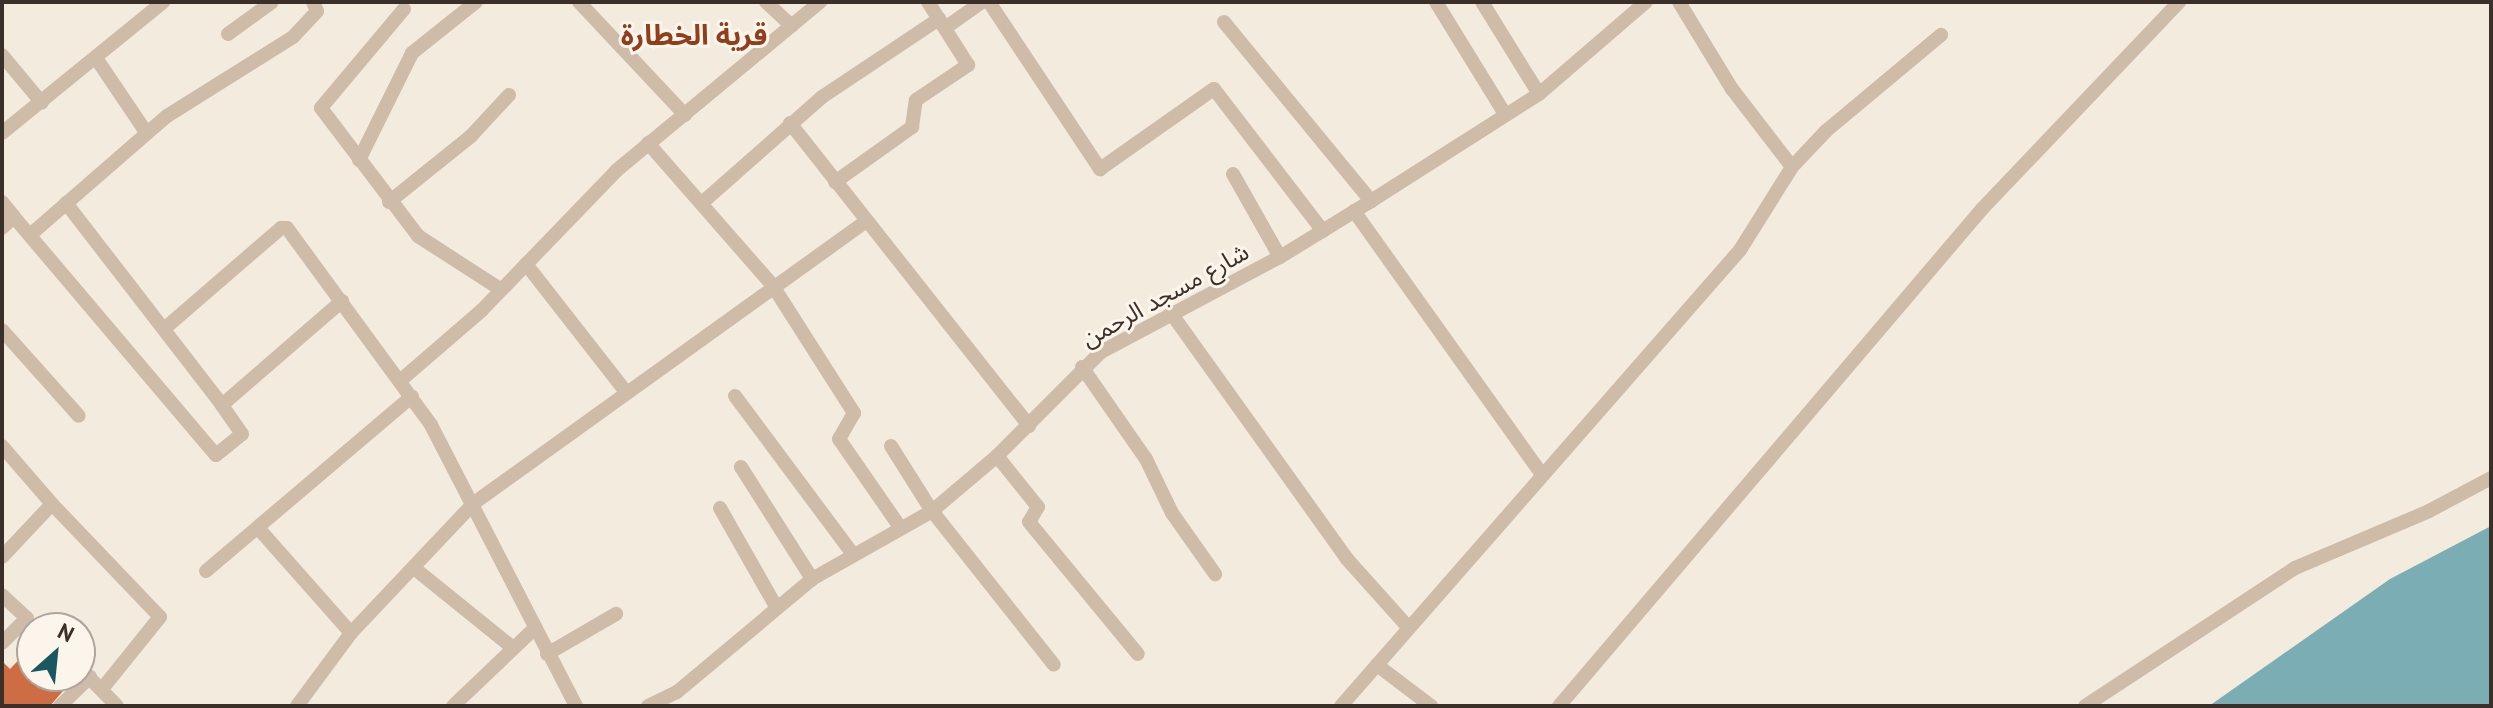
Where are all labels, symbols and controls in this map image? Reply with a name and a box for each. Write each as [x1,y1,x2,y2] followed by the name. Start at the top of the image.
[621,18,767,52] district label: قرية الخطارة
[1076,237,1254,353] street label: شارع مسجد الرحمن
[16,612,96,692] north arrow
[53,617,79,648] text: N

